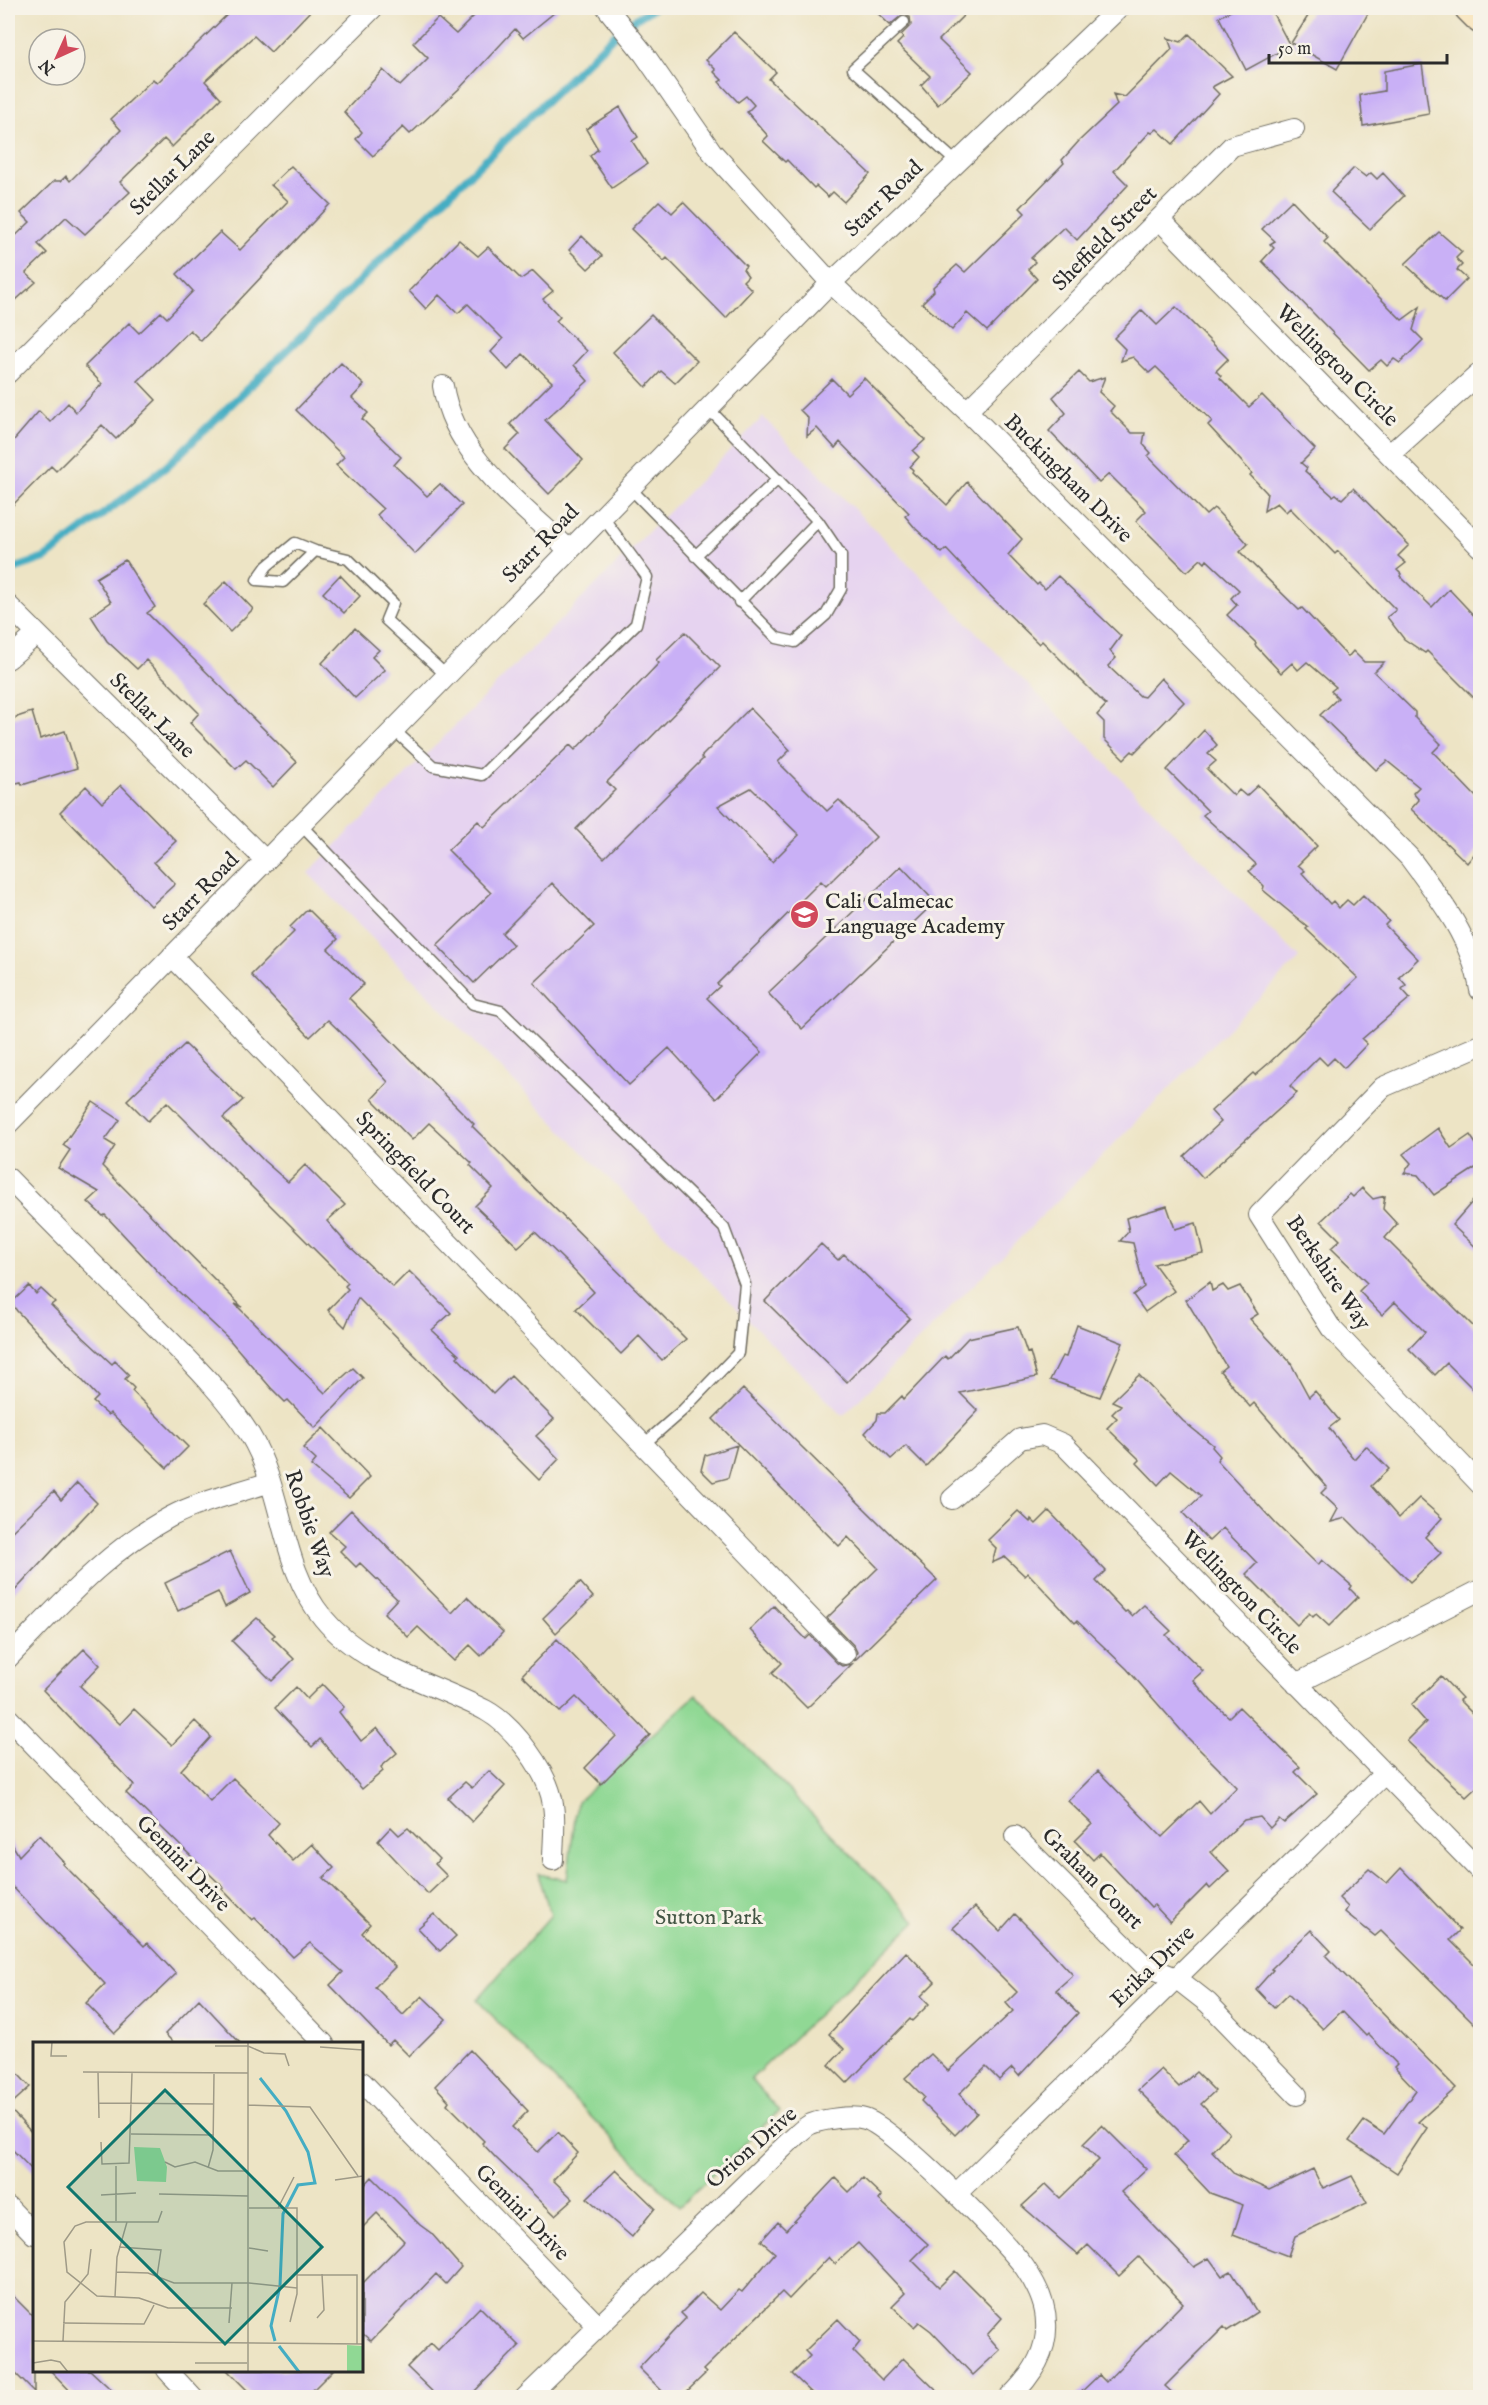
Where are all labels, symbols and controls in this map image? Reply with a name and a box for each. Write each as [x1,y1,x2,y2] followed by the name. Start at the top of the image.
[27,27,87,87] north arrow
[1269,27,1448,65] scale bar
[1278,38,1311,61] text: 50 m
[36,54,60,79] text: N
[124,124,222,222] street label: Stellar Lane
[839,154,930,243] street label: Starr Road
[1047,180,1164,297] street label: Sheffield Street
[1270,299,1404,433] street label: Wellington Circle
[998,409,1138,549] street label: Buckingham Drive
[497,498,586,589] street label: Starr Road
[103,667,201,765] street label: Stellar Lane
[157,846,246,937] street label: Starr Road
[825,888,1005,941] place label: Cali Calmecac Language Academy
[788,899,820,931] school or university icon: Cali Calmecac Language Academy
[349,1105,481,1241] street label: Springfield Court
[1279,1210,1377,1336] street label: Berkshire Way
[277,1466,341,1582] street label: Robbie Way
[1174,1525,1308,1661] street label: Wellington Circle
[130,1810,236,1918] street label: Gemini Drive
[1035,1822,1149,1936] street label: Graham Court
[655,1904,763,1932] park label: Sutton Park
[1105,1920,1201,2014] street label: Erika Drive
[33,2042,363,2372] inset map
[701,2101,803,2195] street label: Orion Drive
[469,2159,575,2267] street label: Gemini Drive

